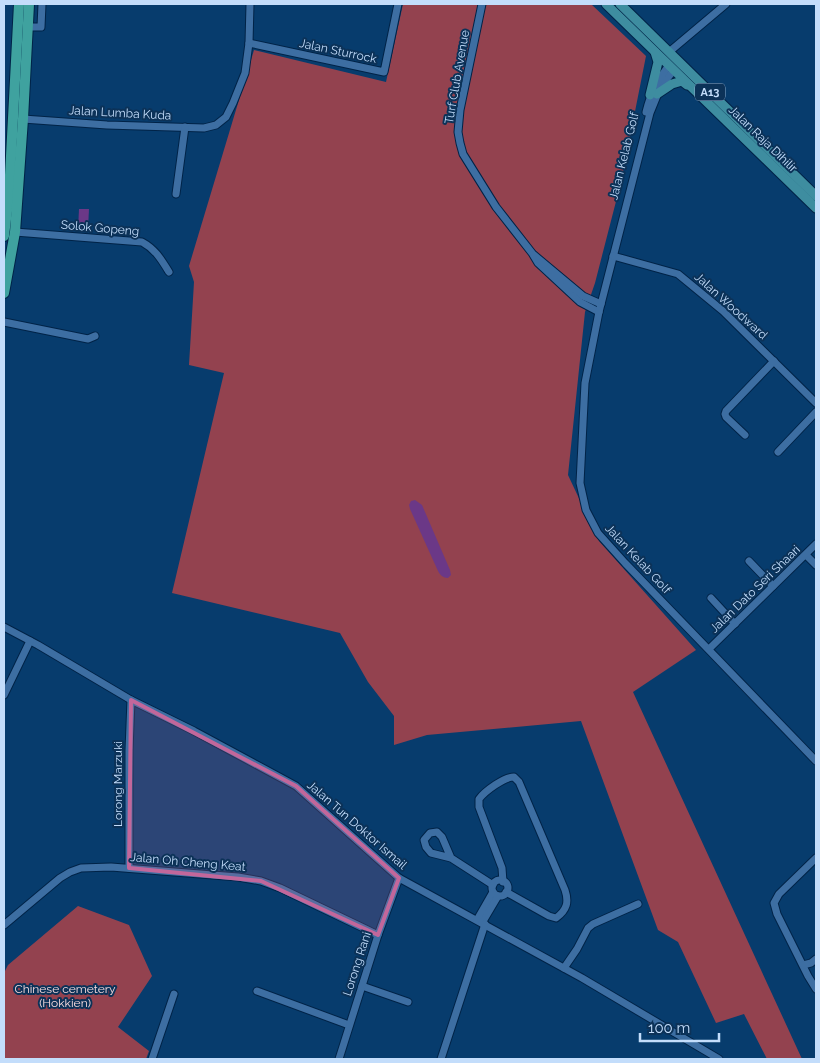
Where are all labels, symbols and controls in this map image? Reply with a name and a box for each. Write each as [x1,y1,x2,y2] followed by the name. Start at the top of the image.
[442,29,472,125] street label: Turf Club Avenue
[298,36,379,66] street label: Jalan Sturrock
[695,84,725,100] road number: A13
[68,103,172,123] street label: Jalan Lumba Kuda
[726,103,801,176] street label: Jalan Raja Dihilir
[606,110,642,201] street label: Jalan Kelab Golf
[60,218,140,238] street label: Solok Gopeng
[692,270,770,342] street label: Jalan Woodward
[602,521,674,597] street label: Jalan Kelab Golf
[707,542,803,636] street label: Jalan Dato Seri Shaari
[111,741,125,827] street label: Lorong Marzuki
[304,778,410,873] street label: Jalan Tun Doktor Ismail
[130,850,246,874] street label: Jalan Oh Cheng Keat
[340,930,374,998] street label: Lorong Rani
[14,982,116,1010] park label: Chinese cemetery (Hokkien)
[640,1010,719,1042] scale bar
[648,1019,690,1037] text: 100 m

